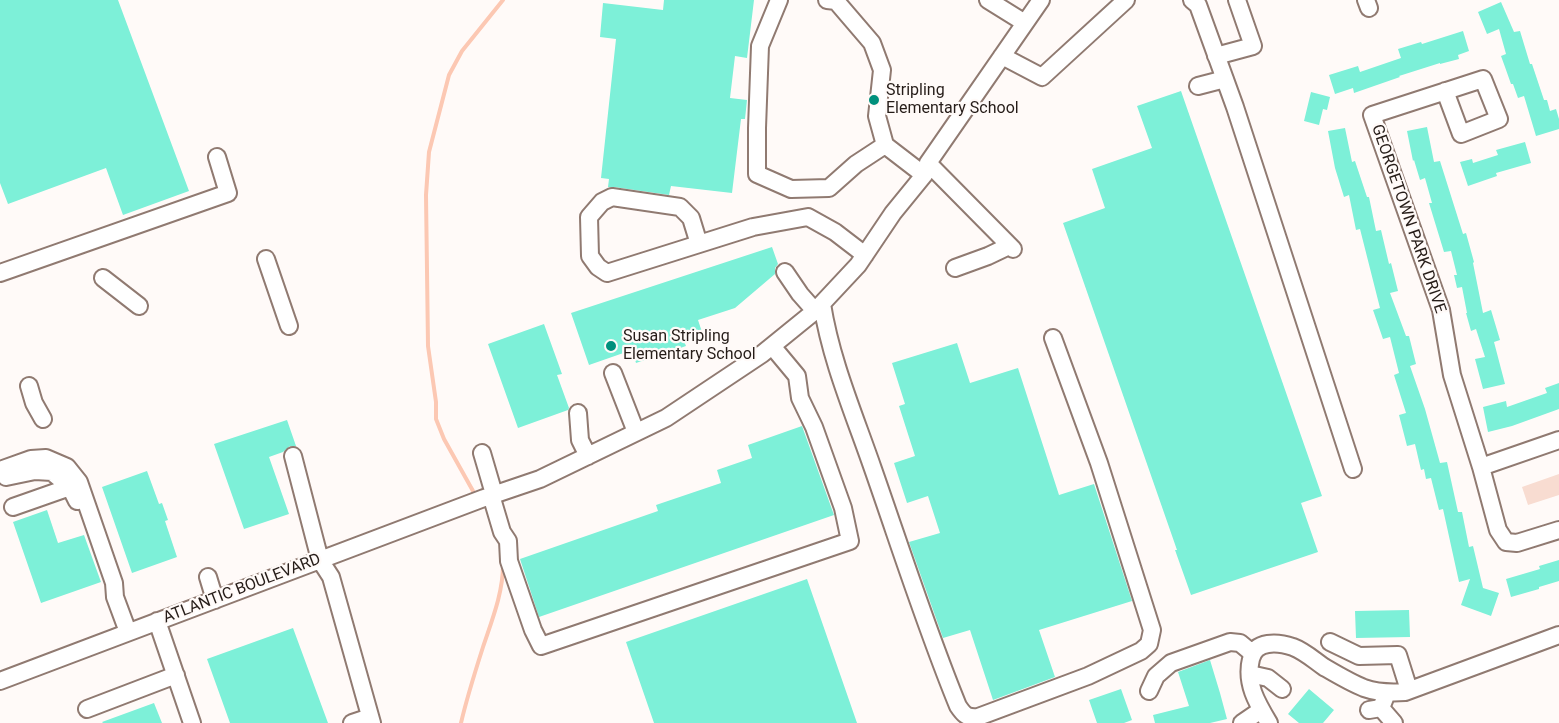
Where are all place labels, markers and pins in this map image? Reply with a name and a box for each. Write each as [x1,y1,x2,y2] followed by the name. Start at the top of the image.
[886,81,1019,119] place label: Stripling Elementary School
[867,93,881,107] marker: Stripling Elementary School
[623,327,756,365] place label: Susan Stripling Elementary School
[604,339,618,353] marker: Susan Stripling Elementary School

